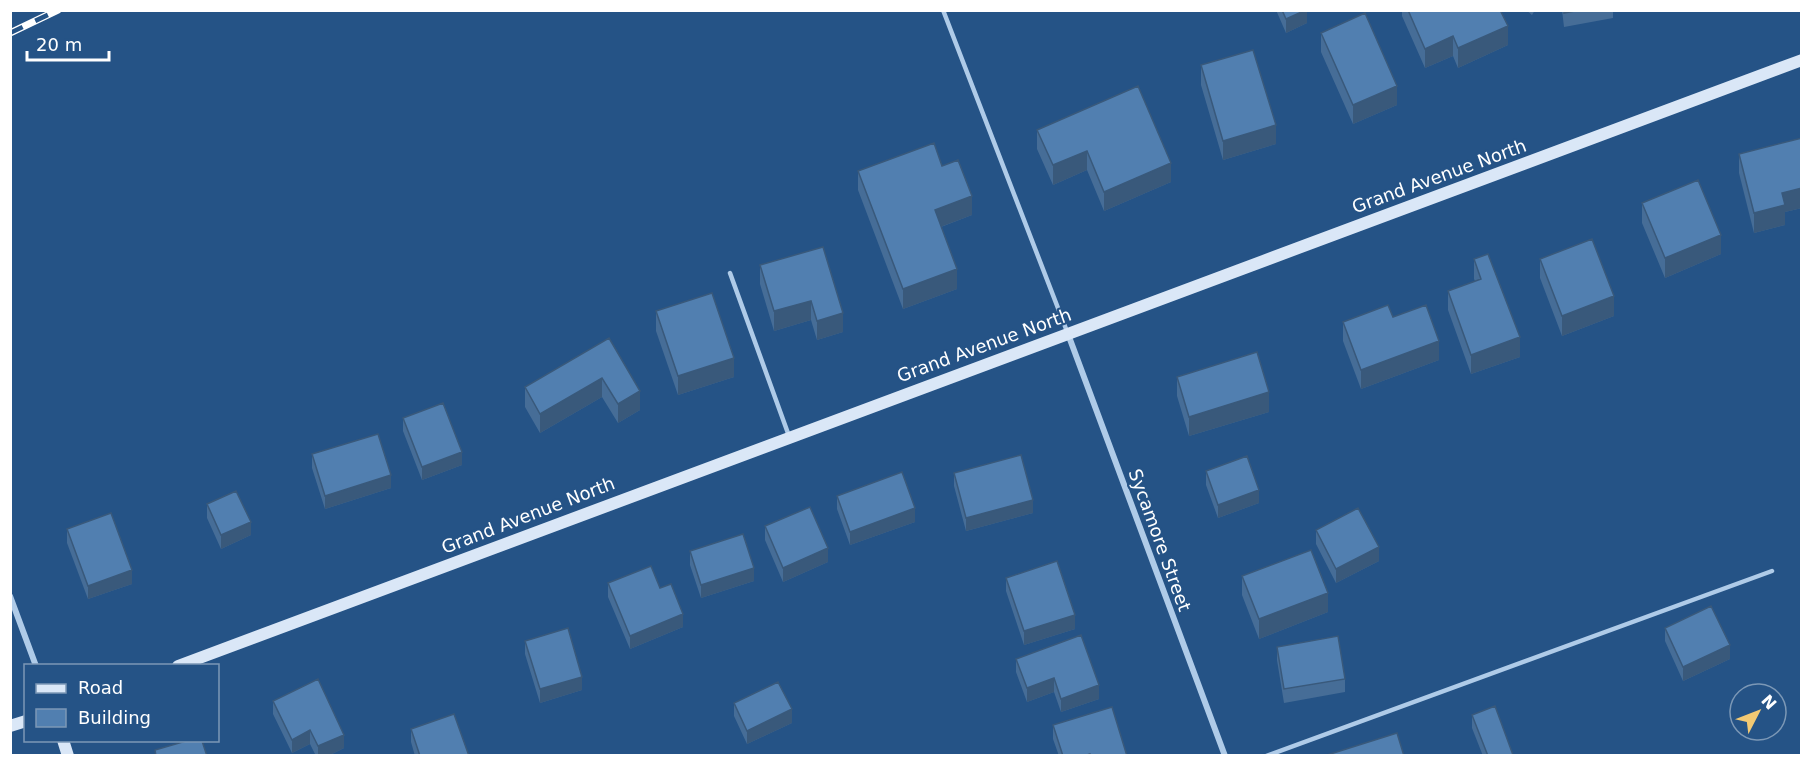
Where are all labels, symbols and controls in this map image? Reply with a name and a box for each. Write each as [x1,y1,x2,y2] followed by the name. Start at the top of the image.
[27,24,110,62] scale bar
[36,34,82,55] text: 20 m
[1349,135,1529,217] street label: Grand Avenue North
[894,304,1074,386] street label: Grand Avenue North
[1124,466,1196,614] street label: Sycamore Street
[438,472,618,558] street label: Grand Avenue North
[24,664,219,742] legend
[78,677,123,698] text: Road
[1728,682,1788,742] north arrow
[1757,691,1780,714] text: N
[78,707,151,728] text: Building

